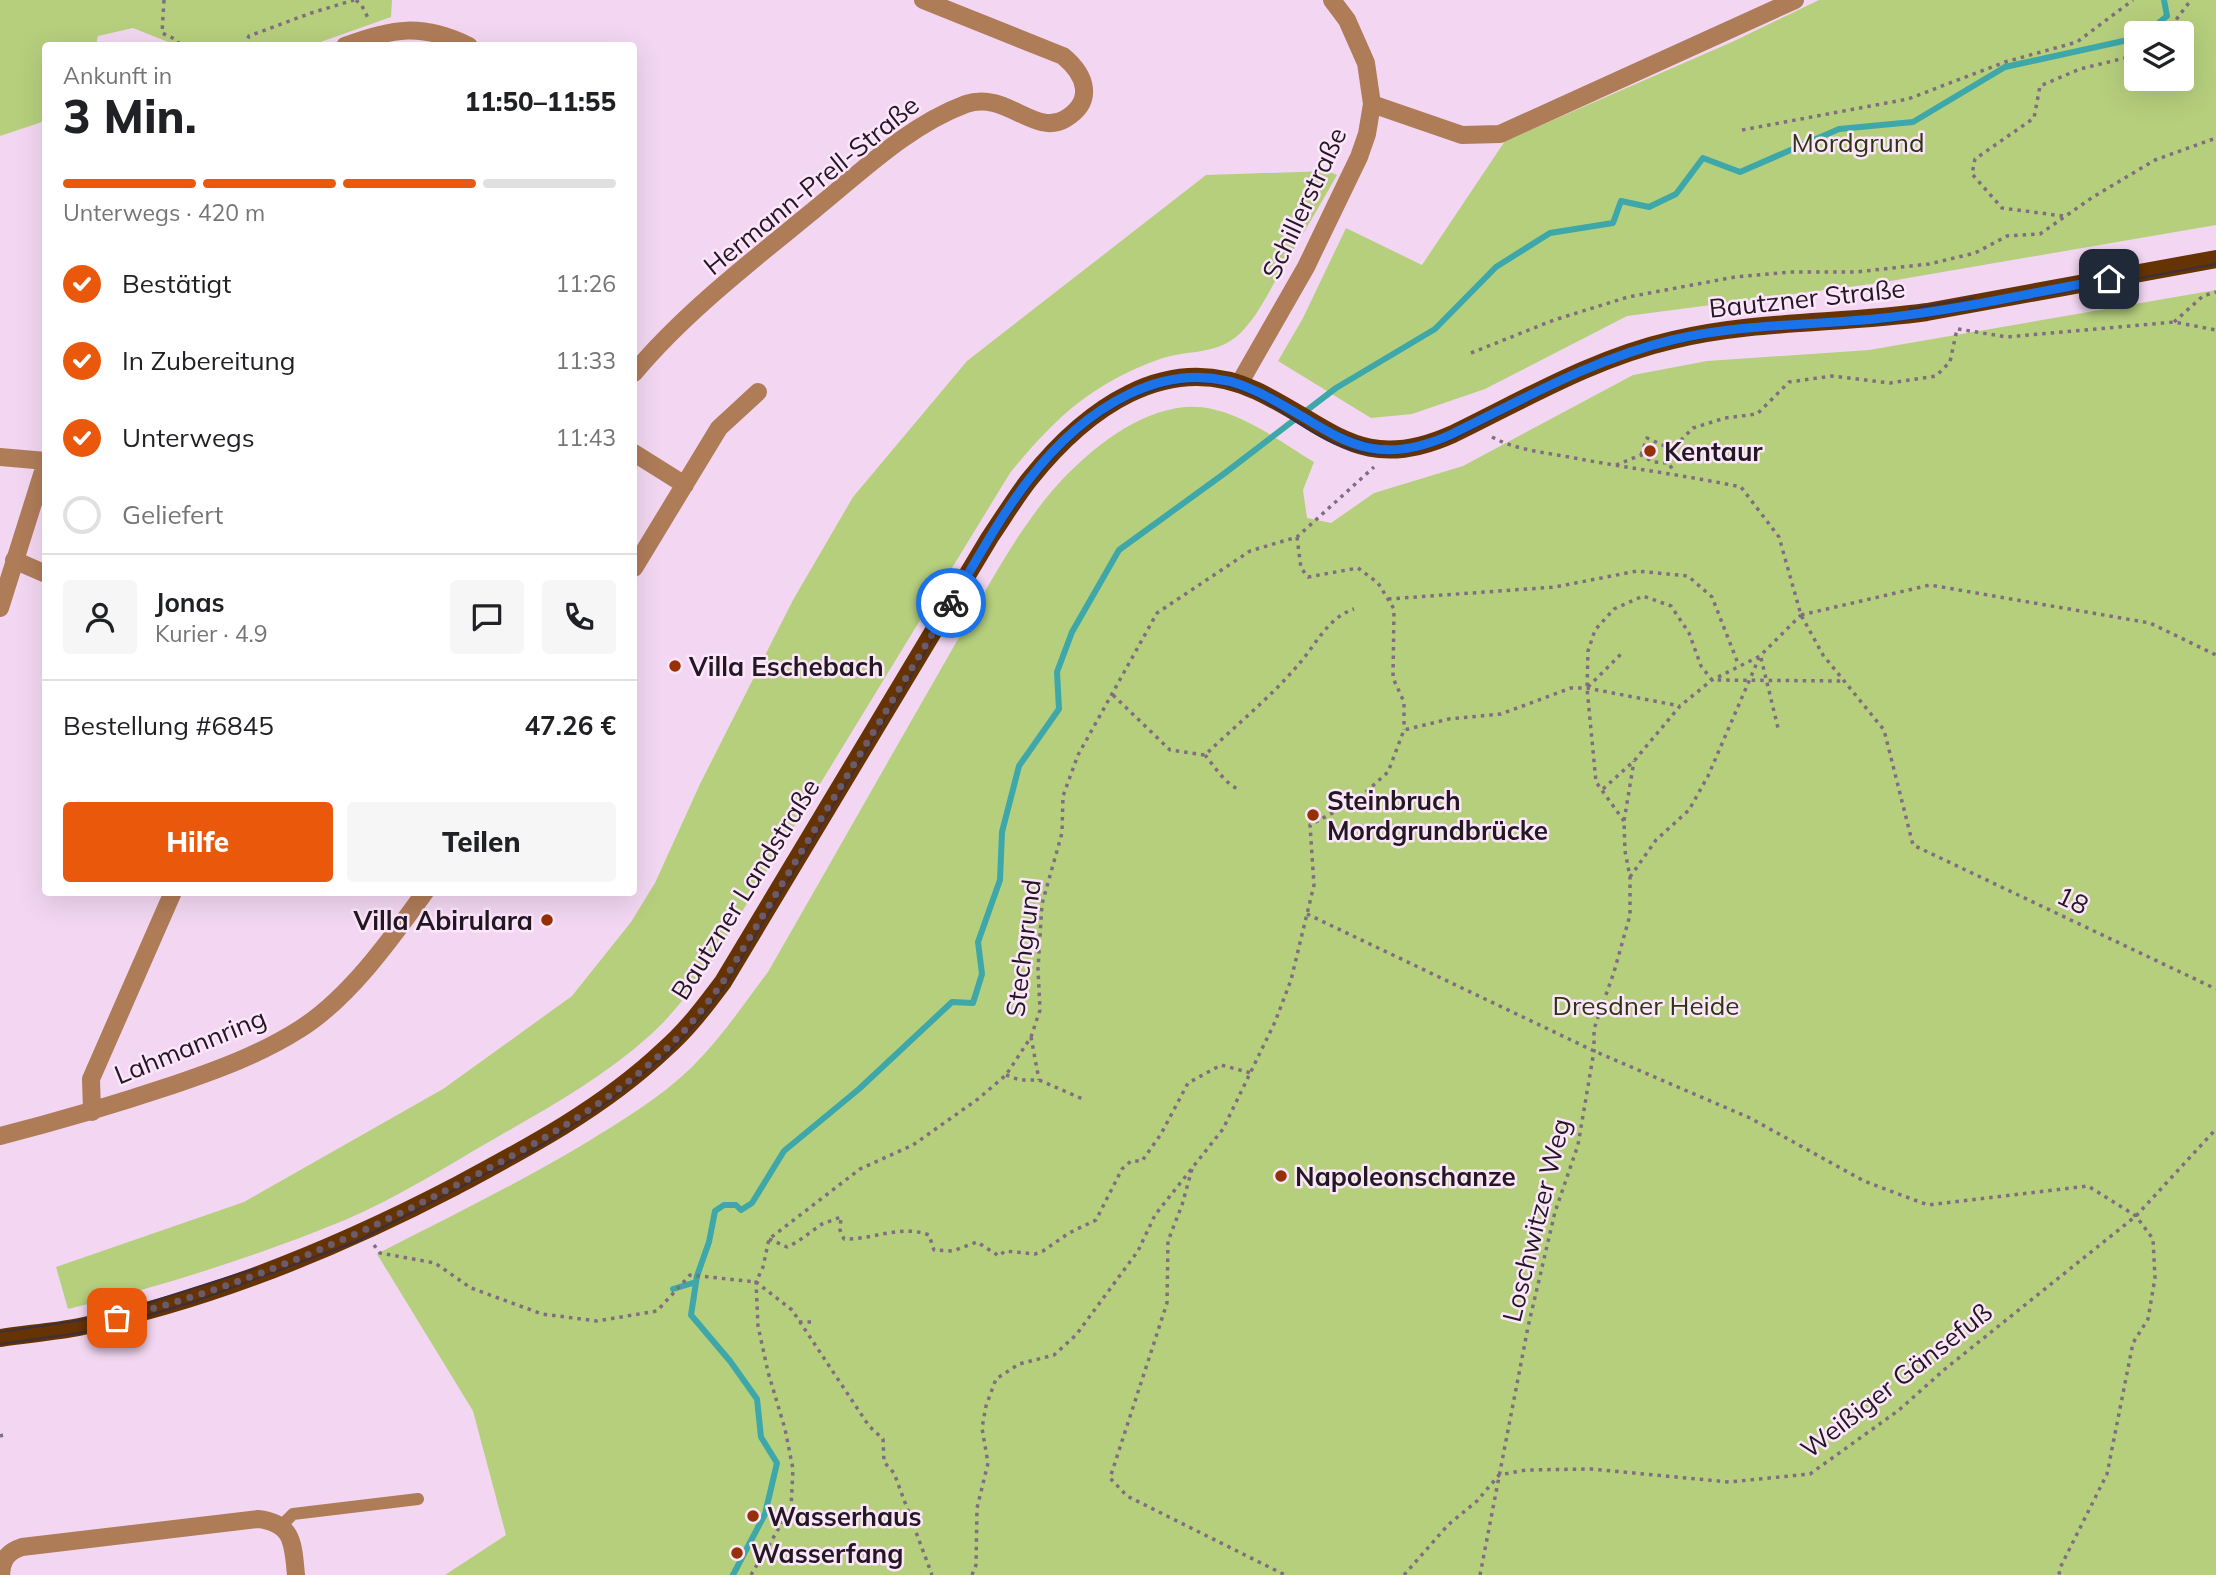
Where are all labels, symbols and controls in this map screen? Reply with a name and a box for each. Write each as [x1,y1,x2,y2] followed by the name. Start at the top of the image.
[2124,21,2194,91] map controls
[2124,21,2194,91] button: layers
[63,61,172,90] text: Ankunft in
[465,85,616,118] text: 11:50–11:55
[63,87,197,145] text: 3 Min.
[697,88,925,282] street label: Hermann-Prell-Straße
[1254,122,1354,284] street label: Schillerstraße
[1792,126,1924,159] park label: Mordgrund
[63,198,265,227] text: Unterwegs · 420 m
[2079,249,2139,309] pin
[2090,260,2128,298] icon: home
[63,265,101,303] icon: check
[122,267,231,300] text: Bestätigt
[556,269,616,298] text: 11:26
[1707,271,1907,325] street label: Bautzner Straße
[63,342,101,380] icon: check
[122,344,295,377] text: In Zubereitung
[556,346,616,375] text: 11:33
[63,419,101,457] icon: check
[122,421,255,454] text: Unterwegs
[556,423,616,452] text: 11:43
[1664,435,1763,468] place label: Kentaur
[1642,443,1658,459] marker: Kentaur
[122,498,223,531] text: Geliefert
[916,568,986,638] courier
[63,580,137,654] button: person
[450,580,524,654] button: chat
[542,580,616,654] button: phone
[932,584,970,622] icon: bike
[155,586,225,619] text: Jonas
[155,619,267,648] text: Kurier · 4.9
[688,650,884,683] place label: Villa Eschebach
[667,658,683,674] marker: Villa Eschebach
[63,709,274,742] text: Bestellung #6845
[524,709,616,742] text: 47.26 €
[664,772,826,1006] street label: Bautzner Landstraße
[1327,784,1548,847] place label: Steinbruch Mordgrundbrücke
[63,802,333,882] button: Hilfe
[347,802,616,882] button: Teilen
[1305,807,1321,823] marker: Steinbruch Mordgrundbrücke
[998,877,1048,1019] street label: Stechgrund
[2052,878,2094,922] street label: 18
[352,904,533,937] place label: Villa Abirulara
[539,912,555,928] marker: Villa Abirulara
[1553,989,1739,1022] park label: Dresdner Heide
[109,1001,271,1091] street label: Lahmannring
[1495,1115,1577,1325] street label: Loschwitzer Weg
[1295,1160,1516,1193] place label: Napoleonschanze
[1273,1168,1289,1184] marker: Napoleonschanze
[87,1288,147,1348] pin
[1794,1295,1998,1465] street label: Weißiger Gänsefuß
[98,1299,136,1337] icon: bag
[767,1500,922,1533] place label: Wasserhaus
[745,1508,761,1524] marker: Wasserhaus
[751,1537,903,1570] place label: Wasserfang
[729,1545,745,1561] marker: Wasserfang

